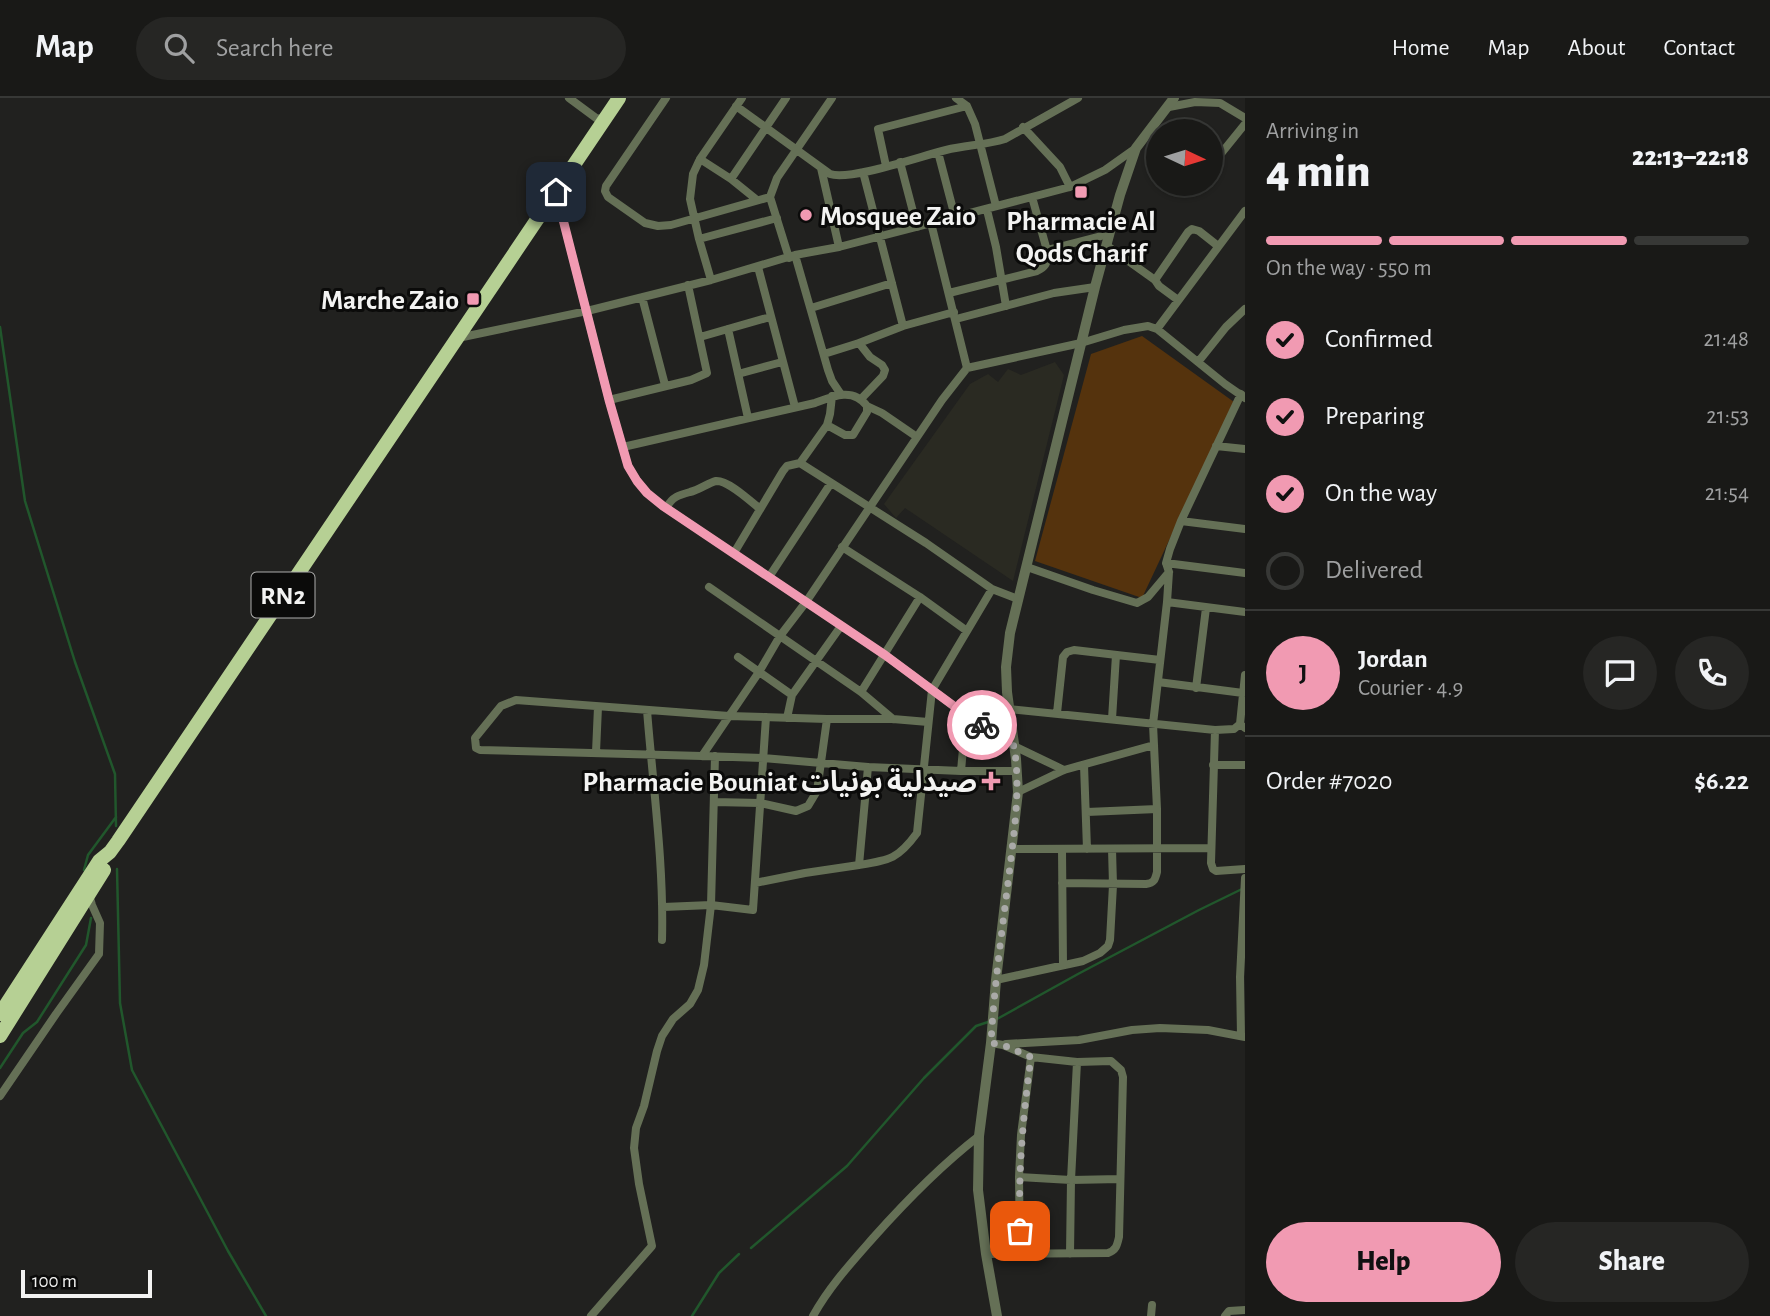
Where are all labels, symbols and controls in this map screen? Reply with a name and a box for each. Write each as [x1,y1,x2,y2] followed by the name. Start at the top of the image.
[136,17,626,80] search box
[160,29,198,67] icon: search
[35,31,94,64] text: Map
[216,35,334,61] text: Search here
[1392,36,1450,60] text: Home
[1488,36,1530,60] text: Map
[1568,36,1625,60] text: About
[1663,36,1735,60] text: Contact
[1146,119,1223,196] north arrow
[1146,119,1223,196] map controls
[1266,120,1359,143] text: Arriving in
[1632,144,1749,170] text: 22:13–22:18
[1266,149,1371,195] text: 4 min
[526,162,586,222] pin
[537,173,575,211] icon: home
[1073,184,1089,200] marker: Pharmacie Al Qods Charif
[820,203,976,231] place label: Mosquee Zaio
[798,207,814,223] marker: Mosquee Zaio
[1006,208,1156,268] place label: Pharmacie Al Qods Charif
[1266,257,1432,280] text: On the way · 550 m
[321,287,459,315] place label: Marche Zaio
[465,291,481,307] marker: Marche Zaio
[1266,321,1304,359] icon: check
[1325,326,1433,352] text: Confirmed
[1703,328,1749,351] text: 21:48
[1266,398,1304,436] icon: check
[1325,403,1424,429] text: Preparing
[1706,405,1749,428] text: 21:53
[1266,475,1304,513] icon: check
[1325,480,1437,506] text: On the way
[1705,482,1749,505] text: 21:54
[1325,557,1423,583] text: Delivered
[252,573,314,618] road number: RN2
[1583,636,1657,710] button: chat
[1675,636,1749,710] button: phone
[1358,646,1428,672] text: Jordan
[1299,660,1307,686] text: J
[1358,677,1463,700] text: Courier · 4.9
[947,690,1017,760] courier
[963,706,1001,744] icon: bike
[583,768,977,798] place label: Pharmacie Bouniat صيدلية بونيات
[1266,768,1393,794] text: Order #7020
[1694,768,1749,794] text: $6.22
[983,773,999,789] marker: Pharmacie Bouniat صيدلية بونيات
[990,1201,1050,1261] pin
[1001,1212,1039,1250] icon: bag
[1266,1222,1501,1302] button: Help
[1515,1222,1749,1302] button: Share
[21,1267,152,1299] scale bar
[32,1272,77,1291] text: 100 m

